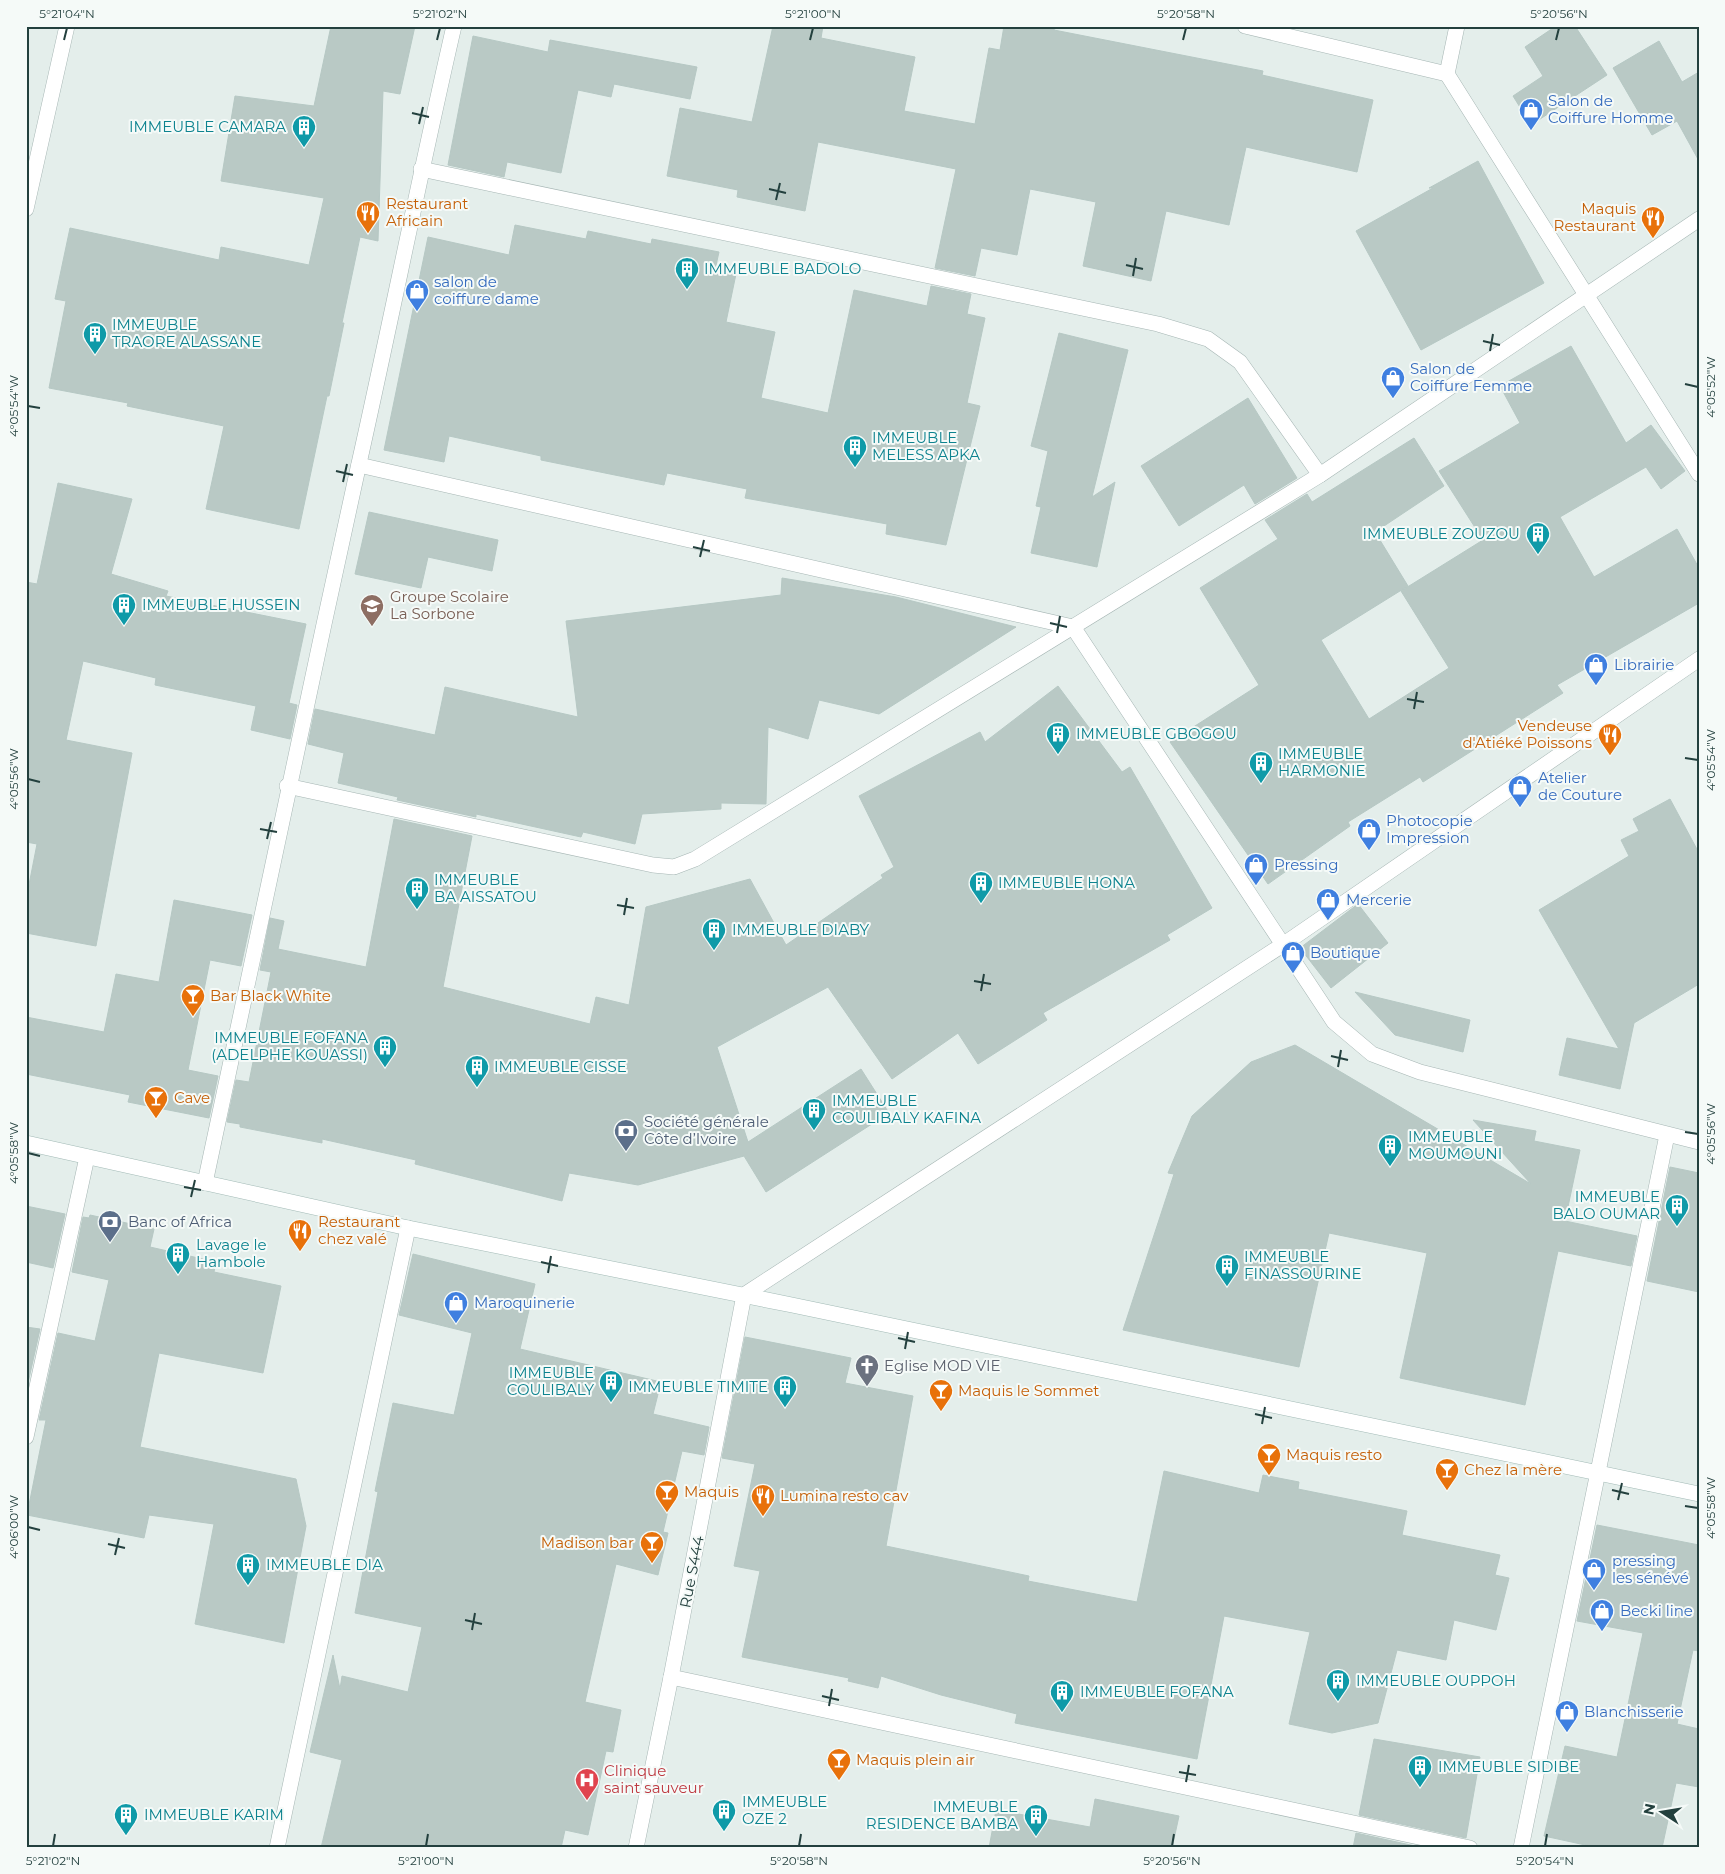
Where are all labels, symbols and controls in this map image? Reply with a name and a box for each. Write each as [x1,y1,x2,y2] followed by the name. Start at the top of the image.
[39,6,95,21] text: 5°21'04"N
[413,6,467,21] text: 5°21'02"N
[785,6,841,21] text: 5°21'00"N
[1157,6,1215,21] text: 5°20'58"N
[1530,6,1588,21] text: 5°20'56"N
[1548,91,1673,127] place label: Salon de Coiffure Homme
[1518,97,1544,131] shop icon: Salon de Coiffure Homme
[291,114,317,148] building icon: IMMEUBLE CAMARA
[129,117,286,136] place label: IMMEUBLE CAMARA
[386,194,468,230] place label: Restaurant Africain
[1554,199,1636,235] place label: Maquis Restaurant
[355,200,381,234] restaurant icon: Restaurant Africain
[1640,205,1666,239] restaurant icon: Maquis Restaurant
[674,256,700,290] building icon: IMMEUBLE BADOLO
[704,259,861,278] place label: IMMEUBLE BADOLO
[434,272,539,308] place label: salon de coiffure dame
[404,278,430,312] shop icon: salon de coiffure dame
[112,315,261,351] place label: IMMEUBLE TRAORE ALASSANE
[82,321,108,355] building icon: IMMEUBLE TRAORE ALASSANE
[1703,356,1718,418] text: 4°05'52"W
[1410,359,1532,395] place label: Salon de Coiffure Femme
[1380,365,1406,399] shop icon: Salon de Coiffure Femme
[6,375,21,437] text: 4°05'54"W
[872,428,980,464] place label: IMMEUBLE MELESS APKA
[842,434,868,468] building icon: IMMEUBLE MELESS APKA
[1525,521,1551,555] building icon: IMMEUBLE ZOUZOU
[1363,524,1520,543] place label: IMMEUBLE ZOUZOU
[390,587,509,623] place label: Groupe Scolaire La Sorbone
[111,592,137,626] building icon: IMMEUBLE HUSSEIN
[359,593,385,627] school or university icon: Groupe Scolaire La Sorbone
[142,595,301,614] place label: IMMEUBLE HUSSEIN
[1583,652,1609,686] shop icon: Librairie
[1614,655,1674,674] place label: Librairie
[1462,716,1592,752] place label: Vendeuse d'Atiéké Poissons
[1045,721,1071,755] building icon: IMMEUBLE GBOGOU
[1597,722,1623,756] restaurant icon: Vendeuse d'Atiéké Poissons
[1076,724,1237,743] place label: IMMEUBLE GBOGOU
[1703,729,1718,791] text: 4°05'54"W
[1278,744,1365,780] place label: IMMEUBLE HARMONIE
[6,748,21,810] text: 4°05'56"W
[1248,750,1274,784] building icon: IMMEUBLE HARMONIE
[1538,768,1622,804] place label: Atelier de Couture
[1507,774,1533,808] shop icon: Atelier de Couture
[1386,811,1473,847] place label: Photocopie Impression
[1356,817,1382,851] shop icon: Photocopie Impression
[1243,852,1269,886] shop icon: Pressing
[1274,855,1338,874] place label: Pressing
[434,870,537,906] place label: IMMEUBLE BA AISSATOU
[968,870,994,904] building icon: IMMEUBLE HONA
[998,873,1135,892] place label: IMMEUBLE HONA
[404,876,430,910] building icon: IMMEUBLE BA AISSATOU
[1315,887,1341,921] shop icon: Mercerie
[1346,890,1412,909] place label: Mercerie
[701,917,727,951] building icon: IMMEUBLE DIABY
[732,920,870,939] place label: IMMEUBLE DIABY
[1280,940,1306,974] shop icon: Boutique
[1310,943,1380,962] place label: Boutique
[180,983,206,1017] bar icon: Bar Black White
[210,986,331,1005] place label: Bar Black White
[211,1028,368,1064] place label: IMMEUBLE FOFANA (ADELPHE KOUASSI)
[372,1034,398,1068] building icon: IMMEUBLE FOFANA (ADELPHE KOUASSI)
[464,1054,490,1088] building icon: IMMEUBLE CISSE
[494,1057,627,1076] place label: IMMEUBLE CISSE
[143,1085,169,1119] bar icon: Cave
[174,1088,210,1107] place label: Cave
[832,1091,981,1127] place label: IMMEUBLE COULIBALY KAFINA
[801,1097,827,1131] building icon: IMMEUBLE COULIBALY KAFINA
[1703,1103,1718,1165] text: 4°05'56"W
[644,1112,769,1148] place label: Société générale Côte d’Ivoire
[613,1118,639,1152] bank icon: Société générale Côte d’Ivoire
[6,1122,21,1184] text: 4°05'58"W
[1408,1127,1502,1163] place label: IMMEUBLE MOUMOUNI
[1377,1133,1403,1167] building icon: IMMEUBLE MOUMOUNI
[1552,1187,1660,1223] place label: IMMEUBLE BALO OUMAR
[1664,1193,1690,1227] building icon: IMMEUBLE BALO OUMAR
[97,1209,123,1243] bank icon: Banc of Africa
[128,1212,232,1231] place label: Banc of Africa
[318,1212,400,1248] place label: Restaurant chez valé
[287,1218,313,1252] restaurant icon: Restaurant chez valé
[196,1235,267,1271] place label: Lavage le Hambole
[165,1241,191,1275] building icon: Lavage le Hambole
[1244,1247,1362,1283] place label: IMMEUBLE FINASSOURINE
[1214,1253,1240,1287] building icon: IMMEUBLE FINASSOURINE
[443,1290,469,1324] shop icon: Maroquinerie
[474,1293,575,1312] place label: Maroquinerie
[854,1353,880,1387] church icon: Eglise MOD VIE
[884,1356,1001,1375] place label: Eglise MOD VIE
[507,1363,594,1399] place label: IMMEUBLE COULIBALY
[598,1369,624,1403] building icon: IMMEUBLE COULIBALY
[772,1374,798,1408] building icon: IMMEUBLE TIMITE
[628,1377,768,1396] place label: IMMEUBLE TIMITE
[928,1378,954,1412] bar icon: Maquis le Sommet
[958,1381,1099,1400] place label: Maquis le Sommet
[1256,1442,1282,1476] bar icon: Maquis resto
[1286,1445,1382,1464] place label: Maquis resto
[1434,1457,1460,1491] bar icon: Chez la mère
[1464,1460,1562,1479] place label: Chez la mère
[1703,1477,1718,1539] text: 4°05'58"W
[654,1479,680,1513] bar icon: Maquis
[684,1482,739,1501] place label: Maquis
[750,1483,776,1517] restaurant icon: Lumina resto cav
[780,1486,909,1505] place label: Lumina resto cav
[6,1495,21,1559] text: 4°06'00"W
[639,1530,665,1564] bar icon: Madison bar
[541,1533,634,1552] place label: Madison bar
[675,1534,708,1610] street label: Rue S444
[1612,1551,1689,1587] place label: pressing les sénévé
[235,1552,261,1586] building icon: IMMEUBLE DIA
[266,1555,383,1574] place label: IMMEUBLE DIA
[1581,1557,1607,1591] shop icon: pressing les sénévé
[1589,1598,1615,1632] shop icon: Becki line
[1620,1601,1693,1620] place label: Becki line
[1325,1668,1351,1702] building icon: IMMEUBLE OUPPOH
[1356,1671,1516,1690] place label: IMMEUBLE OUPPOH
[1049,1679,1075,1713] building icon: IMMEUBLE FOFANA
[1080,1682,1234,1701] place label: IMMEUBLE FOFANA
[1554,1699,1580,1733] shop icon: Blanchisserie
[1584,1702,1684,1721] place label: Blanchisserie
[826,1747,852,1781] bar icon: Maquis plein air
[856,1750,975,1769] place label: Maquis plein air
[1407,1754,1433,1788] building icon: IMMEUBLE SIDIBE
[1438,1757,1579,1776] place label: IMMEUBLE SIDIBE
[604,1761,704,1797] place label: Clinique saint sauveur
[574,1767,600,1801] hospital icon: Clinique saint sauveur
[1638,1786,1688,1836] north arrow
[742,1792,827,1828] place label: IMMEUBLE OZE 2
[866,1797,1018,1833] place label: IMMEUBLE RESIDENCE BAMBA
[711,1798,737,1832] building icon: IMMEUBLE OZE 2
[113,1802,139,1836] building icon: IMMEUBLE KARIM
[1639,1802,1659,1817] text: N
[1023,1803,1049,1837] building icon: IMMEUBLE RESIDENCE BAMBA
[144,1805,284,1824] place label: IMMEUBLE KARIM
[26,1853,80,1868] text: 5°21'02"N
[398,1853,454,1868] text: 5°21'00"N
[770,1853,828,1868] text: 5°20'58"N
[1143,1853,1201,1868] text: 5°20'56"N
[1516,1853,1574,1868] text: 5°20'54"N

